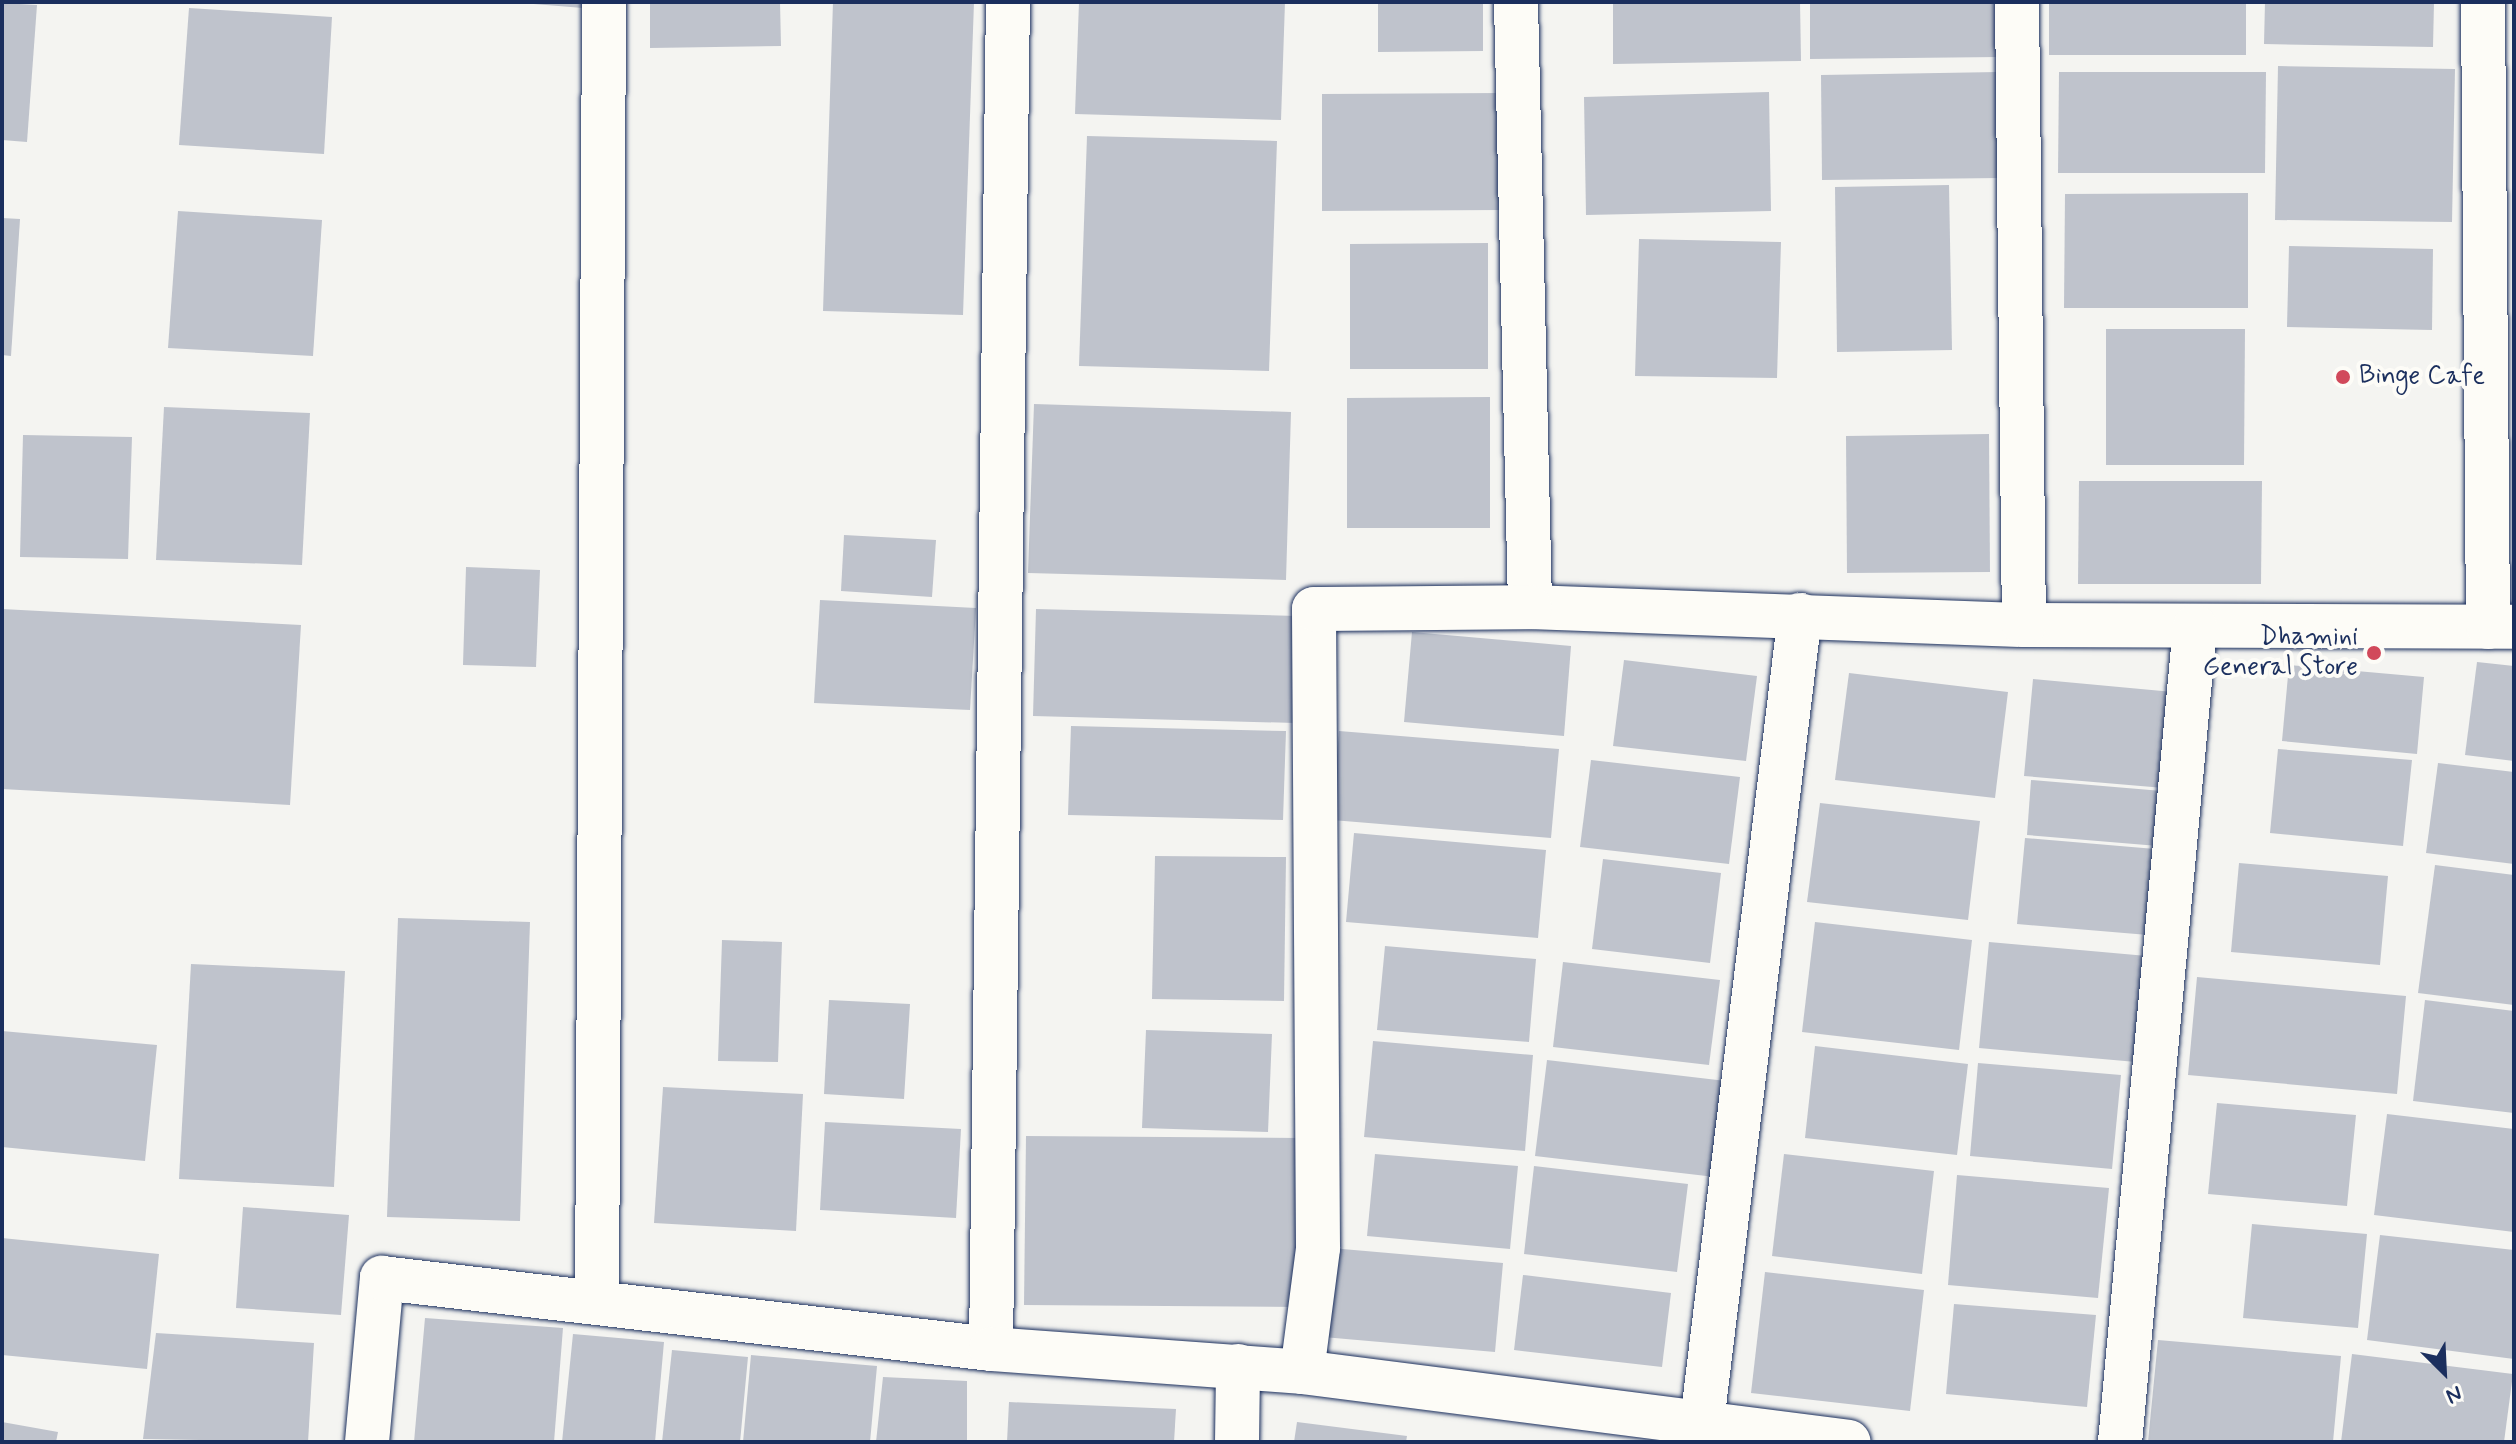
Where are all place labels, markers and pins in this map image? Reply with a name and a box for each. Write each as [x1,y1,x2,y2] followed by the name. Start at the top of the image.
[2359,361,2482,393] place label: Binge Cafe
[2334,368,2352,386] marker: Binge Cafe
[2203,622,2358,684] place label: Dhamini General Store
[2365,644,2383,662] marker: Dhamini General Store

